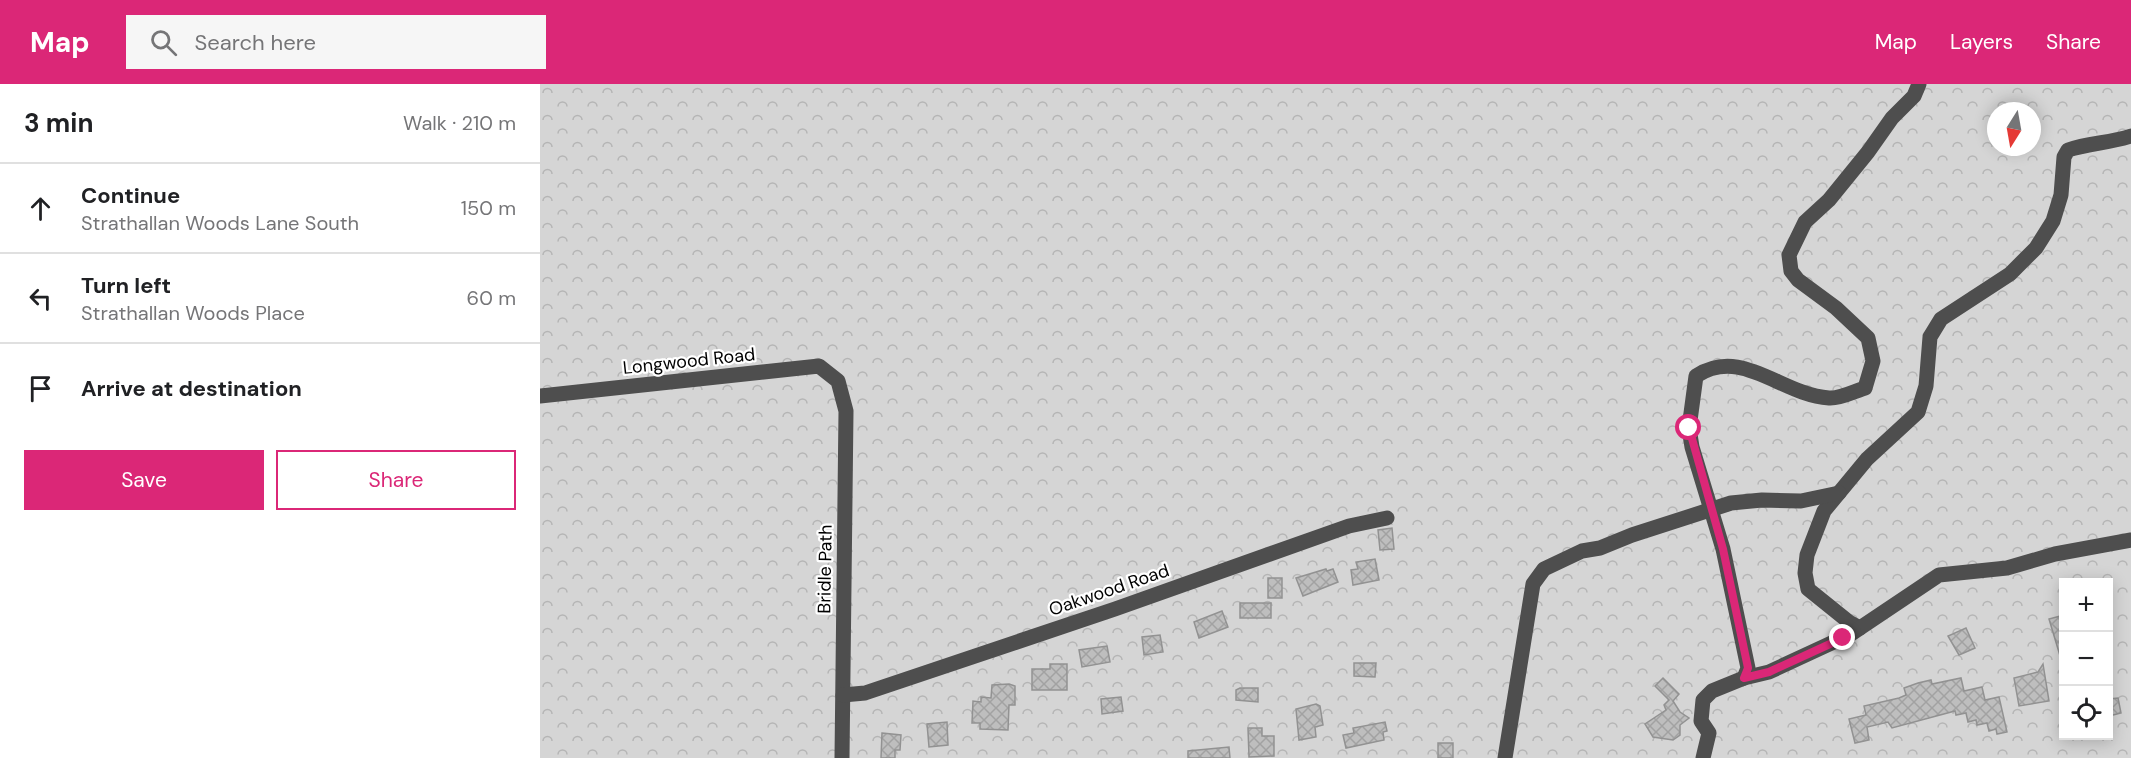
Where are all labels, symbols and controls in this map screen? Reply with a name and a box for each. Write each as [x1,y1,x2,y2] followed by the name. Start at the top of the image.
[126,15,546,69] search box
[30,24,90,61] text: Map
[147,26,180,59] icon: search
[195,28,316,57] text: Search here
[1875,28,1917,56] text: Map
[1950,28,2013,56] text: Layers
[2046,28,2101,56] text: Share
[1987,102,2041,156] north arrow
[24,106,93,140] text: 3 min
[403,110,516,136] text: Walk · 210 m
[81,181,180,210] text: Continue
[24,192,57,225] icon: ahead
[461,195,516,221] text: 150 m
[81,210,359,236] text: Strathallan Woods Lane South
[81,271,171,300] text: Turn left
[24,282,57,315] icon: left
[467,285,516,311] text: 60 m
[81,300,305,326] text: Strathallan Woods Place
[622,342,756,380] street label: Longwood Road
[24,372,57,405] icon: arrive
[81,374,302,403] text: Arrive at destination
[1675,414,1701,440] route start
[24,450,264,510] button: Save
[276,450,516,510] button: Share
[812,524,838,614] street label: Bridle Path
[1046,558,1172,622] street label: Oakwood Road
[2059,578,2113,740] map controls
[2059,578,2113,632] button: +
[1829,624,1855,650] route end
[2059,632,2113,686] button: −
[2059,686,2113,740] button: locate

